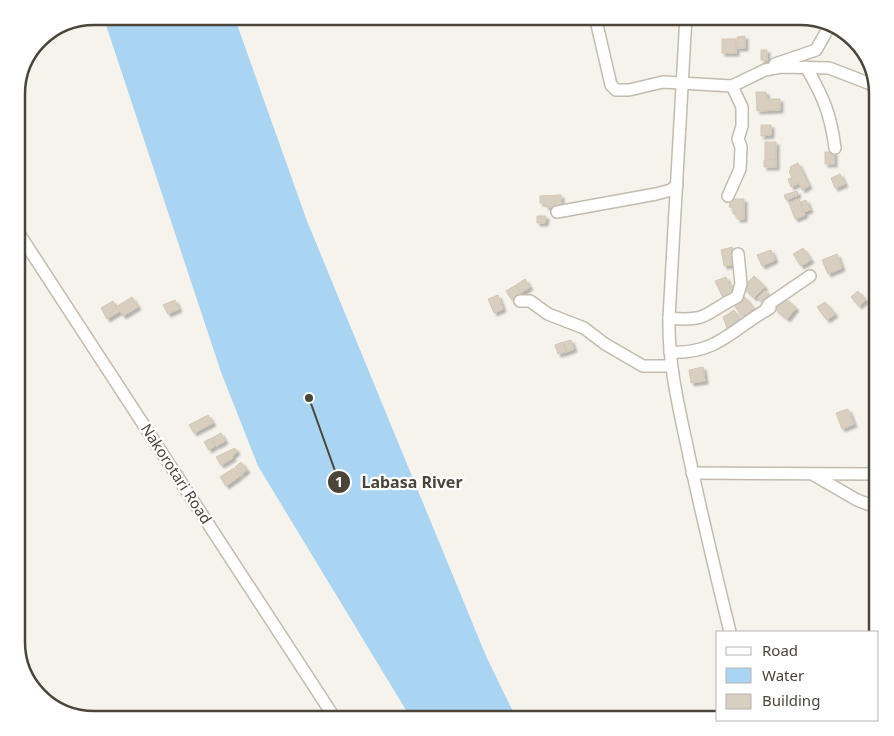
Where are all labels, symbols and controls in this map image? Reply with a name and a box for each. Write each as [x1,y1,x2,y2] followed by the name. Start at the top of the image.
[137,419,217,527] street label: Nakorotari Road
[326,466,472,497] callout: Labasa River
[335,471,343,491] text: 1
[361,471,463,493] text: Labasa River
[716,631,879,721] legend
[762,640,798,660] text: Road
[762,665,804,685] text: Water
[762,690,820,710] text: Building

